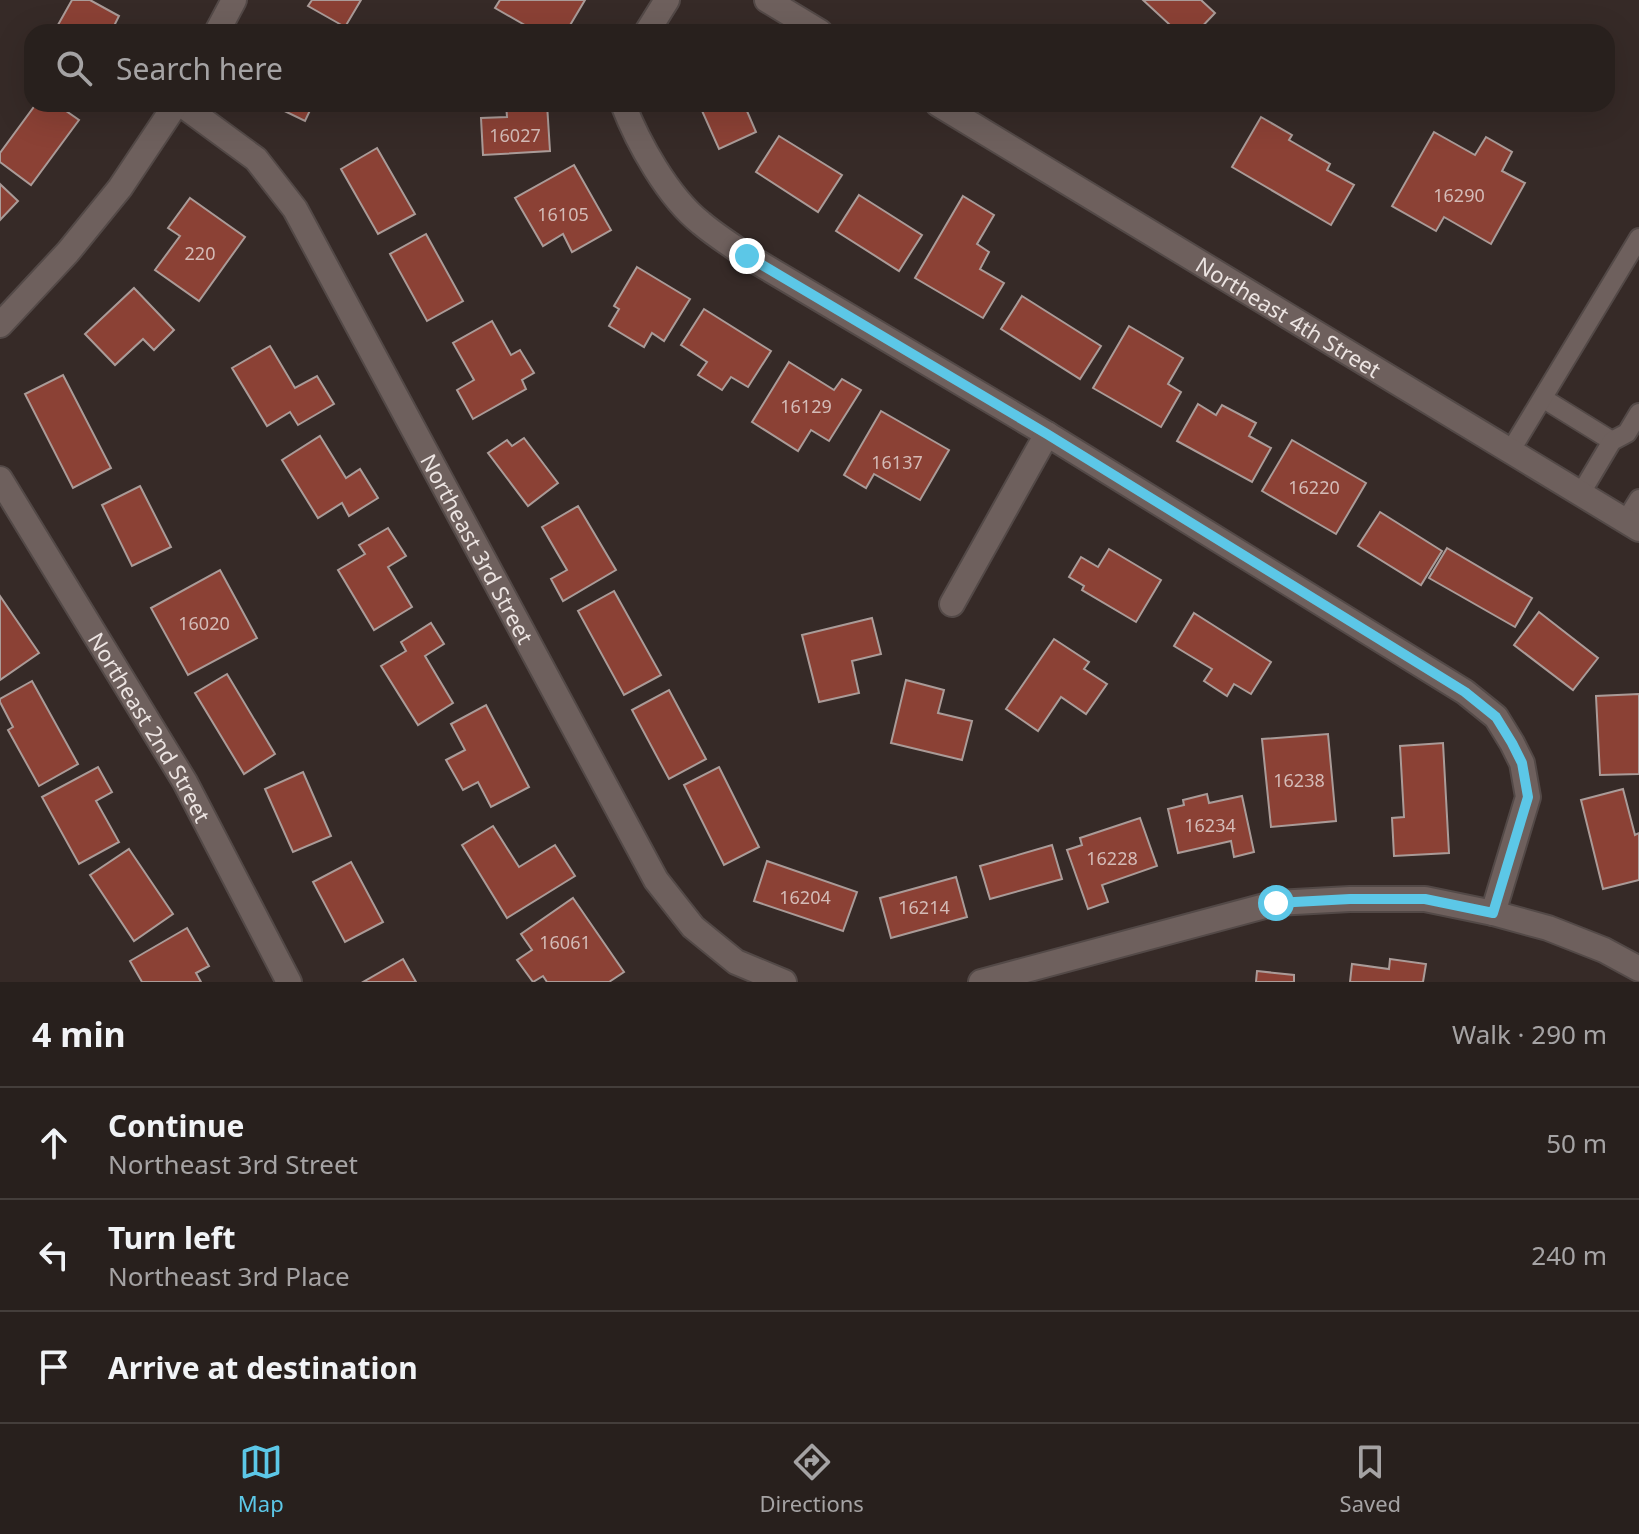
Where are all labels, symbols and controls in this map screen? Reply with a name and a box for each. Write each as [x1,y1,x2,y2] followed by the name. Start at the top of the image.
[24,24,1615,112] search box
[52,46,96,90] icon: search
[116,48,283,89] text: Search here
[489,123,541,147] house number: 16027
[1433,183,1485,207] house number: 16290
[537,202,589,226] house number: 16105
[729,238,765,274] route end
[185,241,215,265] house number: 220
[1191,249,1387,384] street label: Northeast 4th Street
[780,394,832,418] house number: 16129
[414,448,541,649] street label: Northeast 3rd Street
[871,450,923,474] house number: 16137
[1288,475,1340,499] house number: 16220
[178,611,230,635] house number: 16020
[82,626,218,827] street label: Northeast 2nd Street
[1273,768,1325,792] house number: 16238
[1184,813,1236,837] house number: 16234
[1086,846,1138,870] house number: 16228
[779,885,831,909] house number: 16204
[1258,885,1294,921] route start
[898,895,950,919] house number: 16214
[539,930,591,954] house number: 16061
[32,1011,126,1057] text: 4 min
[1452,1016,1607,1052] text: Walk · 290 m
[108,1105,244,1146] text: Continue
[32,1121,76,1165] icon: ahead
[1546,1125,1607,1161] text: 50 m
[108,1146,358,1182] text: Northeast 3rd Street
[108,1217,236,1258] text: Turn left
[32,1233,76,1277] icon: left
[1531,1237,1607,1273] text: 240 m
[108,1258,350,1294] text: Northeast 3rd Place
[32,1345,76,1389] icon: arrive
[108,1347,418,1388] text: Arrive at destination
[238,1440,284,1518] tab: Map
[759,1440,864,1518] tab: Directions
[1340,1440,1401,1518] tab: Saved

